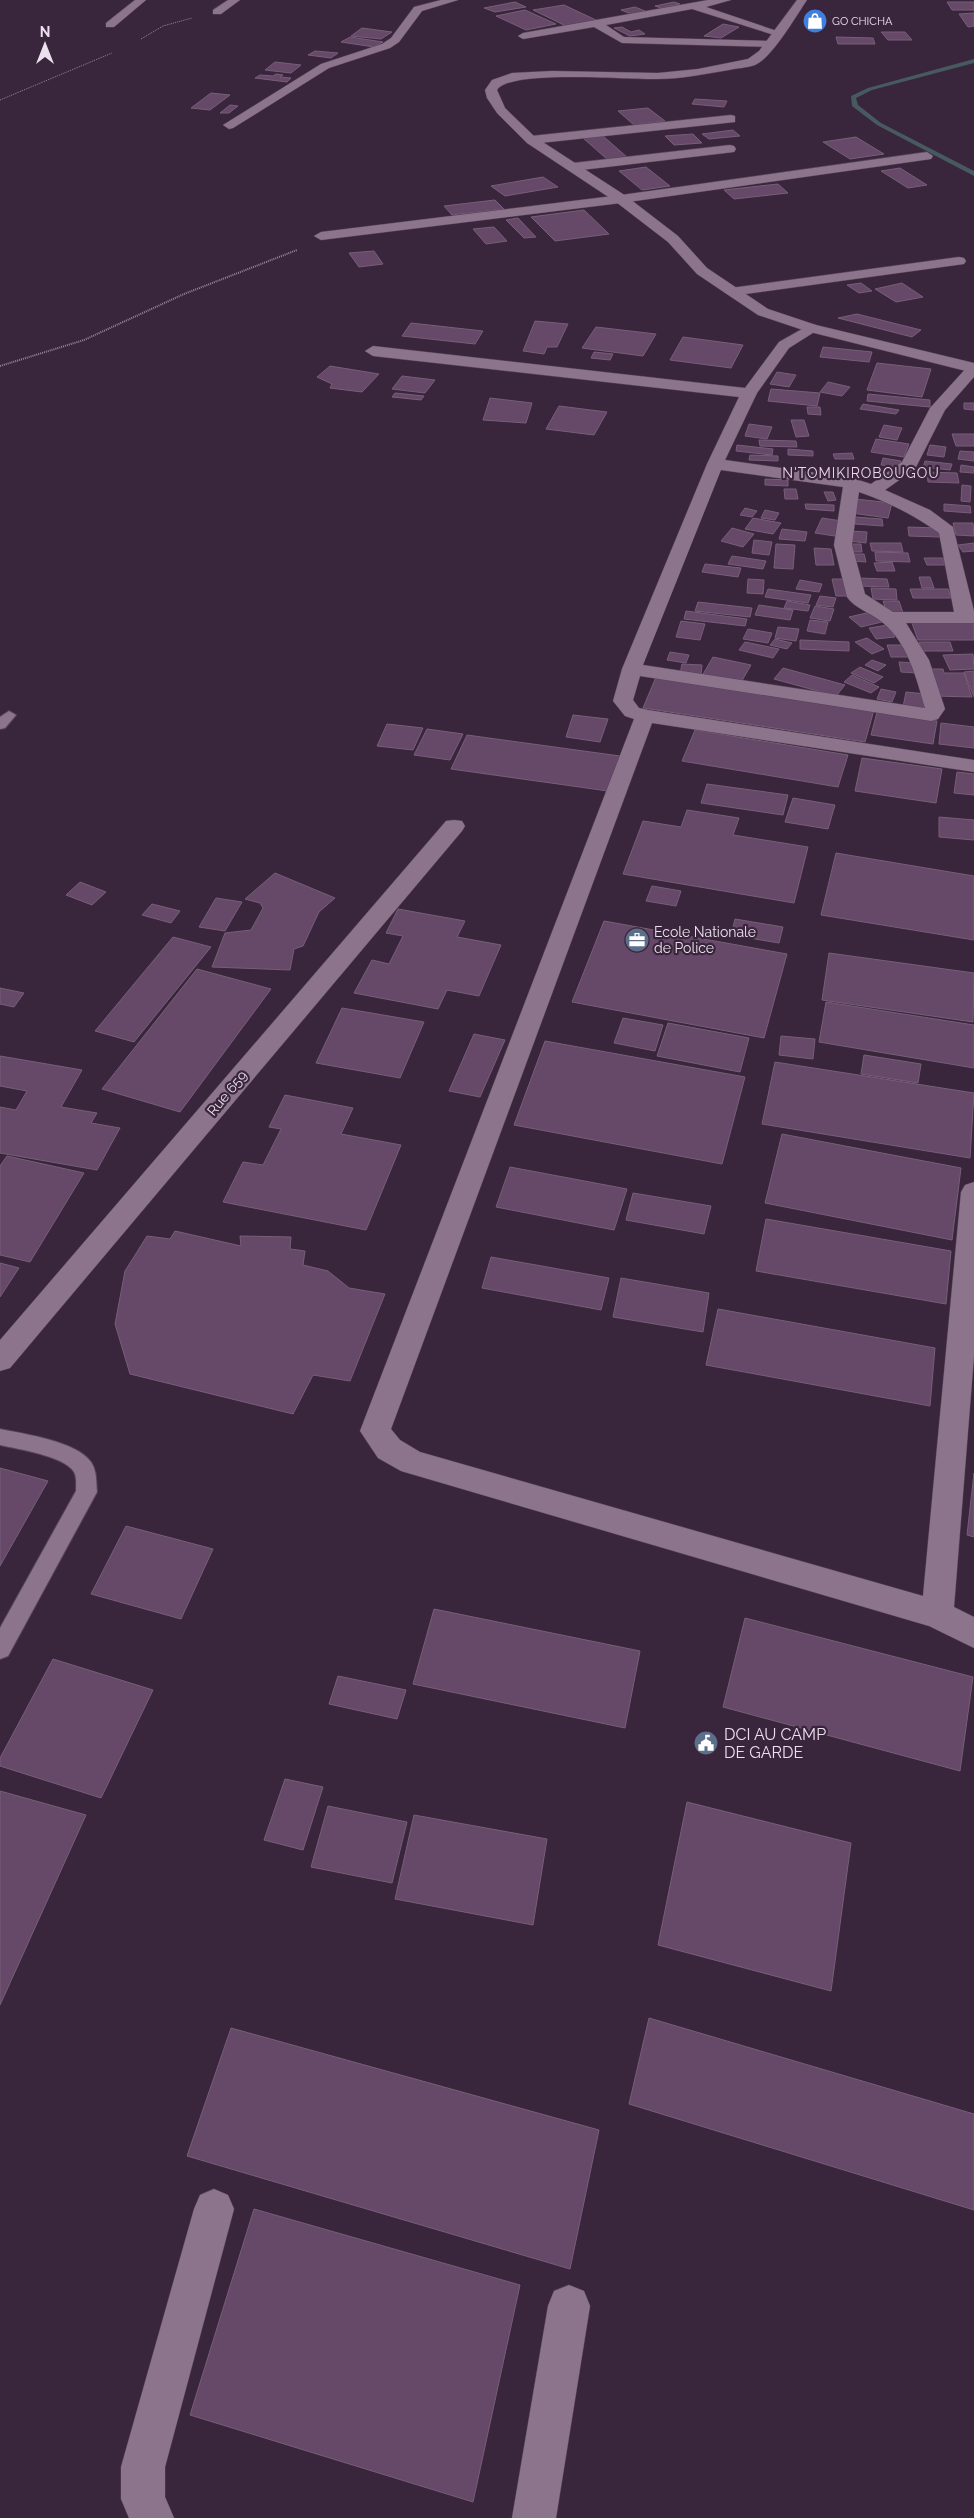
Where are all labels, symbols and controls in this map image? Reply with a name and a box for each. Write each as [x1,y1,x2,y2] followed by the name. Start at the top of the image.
[802,8,828,34] shop icon: GO CHICHA
[832,15,893,28] place label: GO CHICHA
[20,20,70,70] north arrow
[40,24,50,40] text: N
[782,465,940,481] district label: N'TOMIKIROBOUGOU
[654,924,756,956] place label: Ecole Nationale de Police
[624,927,650,953] office icon: Ecole Nationale de Police
[204,1067,250,1119] street label: Rue 659
[724,1725,826,1762] place label: DCI AU CAMP DE GARDE
[693,1730,719,1756] public building icon: DCI AU CAMP DE GARDE

